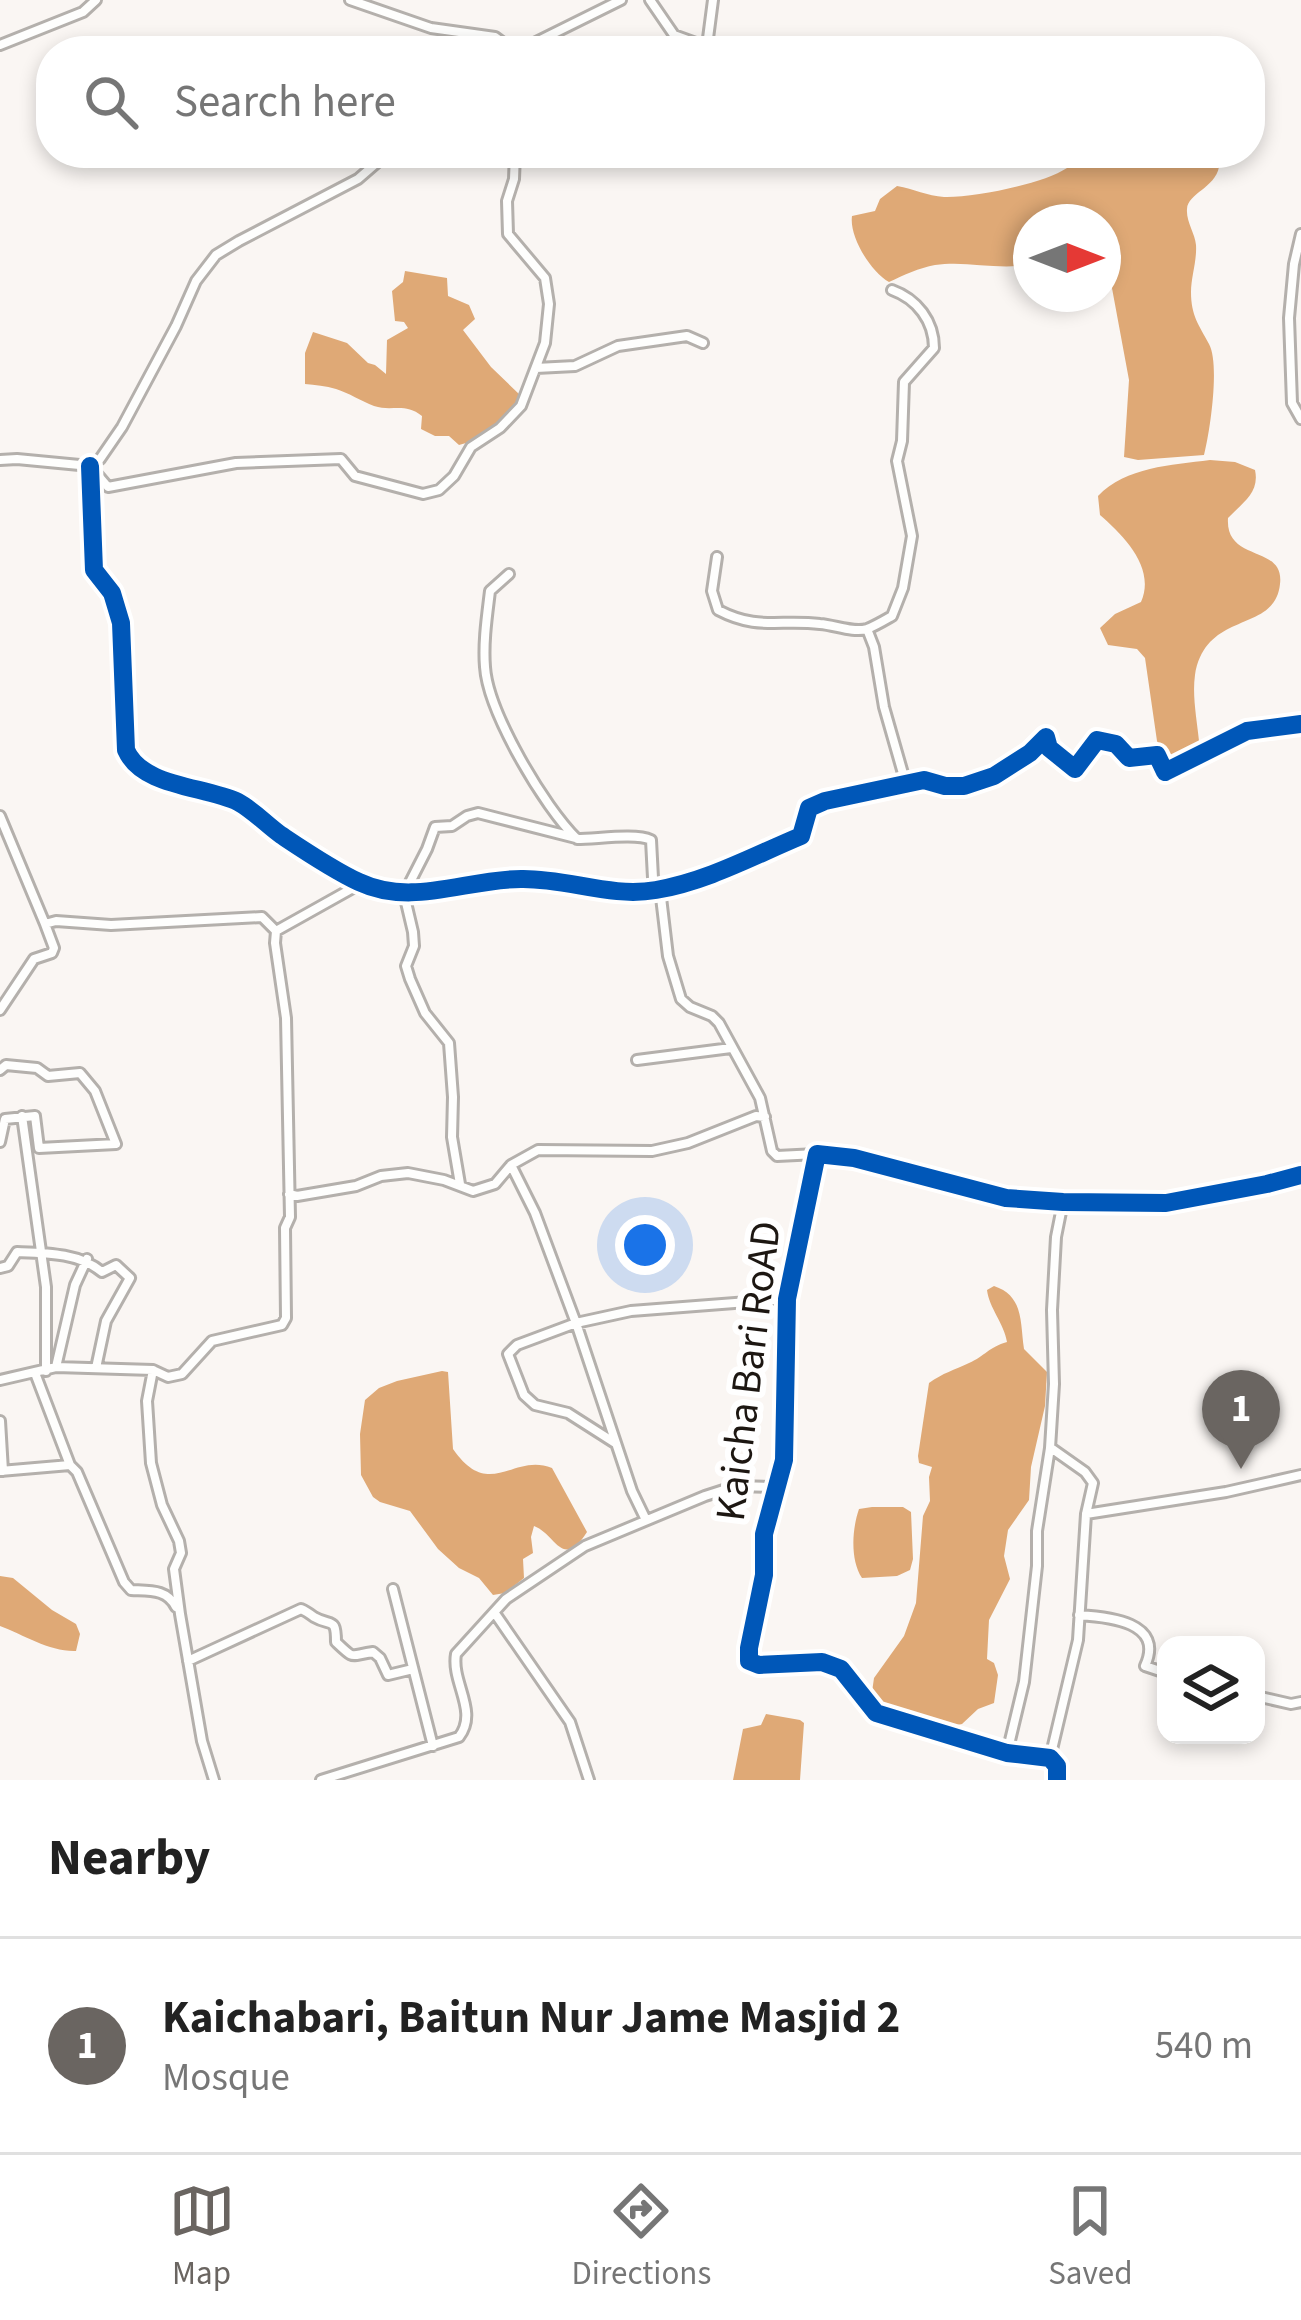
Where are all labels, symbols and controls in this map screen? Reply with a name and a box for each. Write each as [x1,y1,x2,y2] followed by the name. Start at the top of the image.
[36,36,1265,168] search box
[78,69,144,135] icon: search
[174,70,396,134] text: Search here
[1013,204,1121,312] north arrow
[615,1215,675,1275] your location
[701,1218,797,1524] street label: Kaicha Bari RoAD
[1202,1370,1280,1469] pin: 1
[1157,1636,1265,1744] map controls
[1157,1636,1265,1744] button: layers
[48,1822,210,1894] text: Nearby
[162,1986,900,2050] text: Kaichabari, Baitun Nur Jame Masjid 2
[77,2018,97,2074] text: 1
[1155,2018,1253,2074] text: 540 m
[162,2050,290,2106] text: Mosque
[169,2178,235,2297] tab: Map
[572,2178,711,2297] tab: Directions
[1048,2178,1132,2297] tab: Saved

